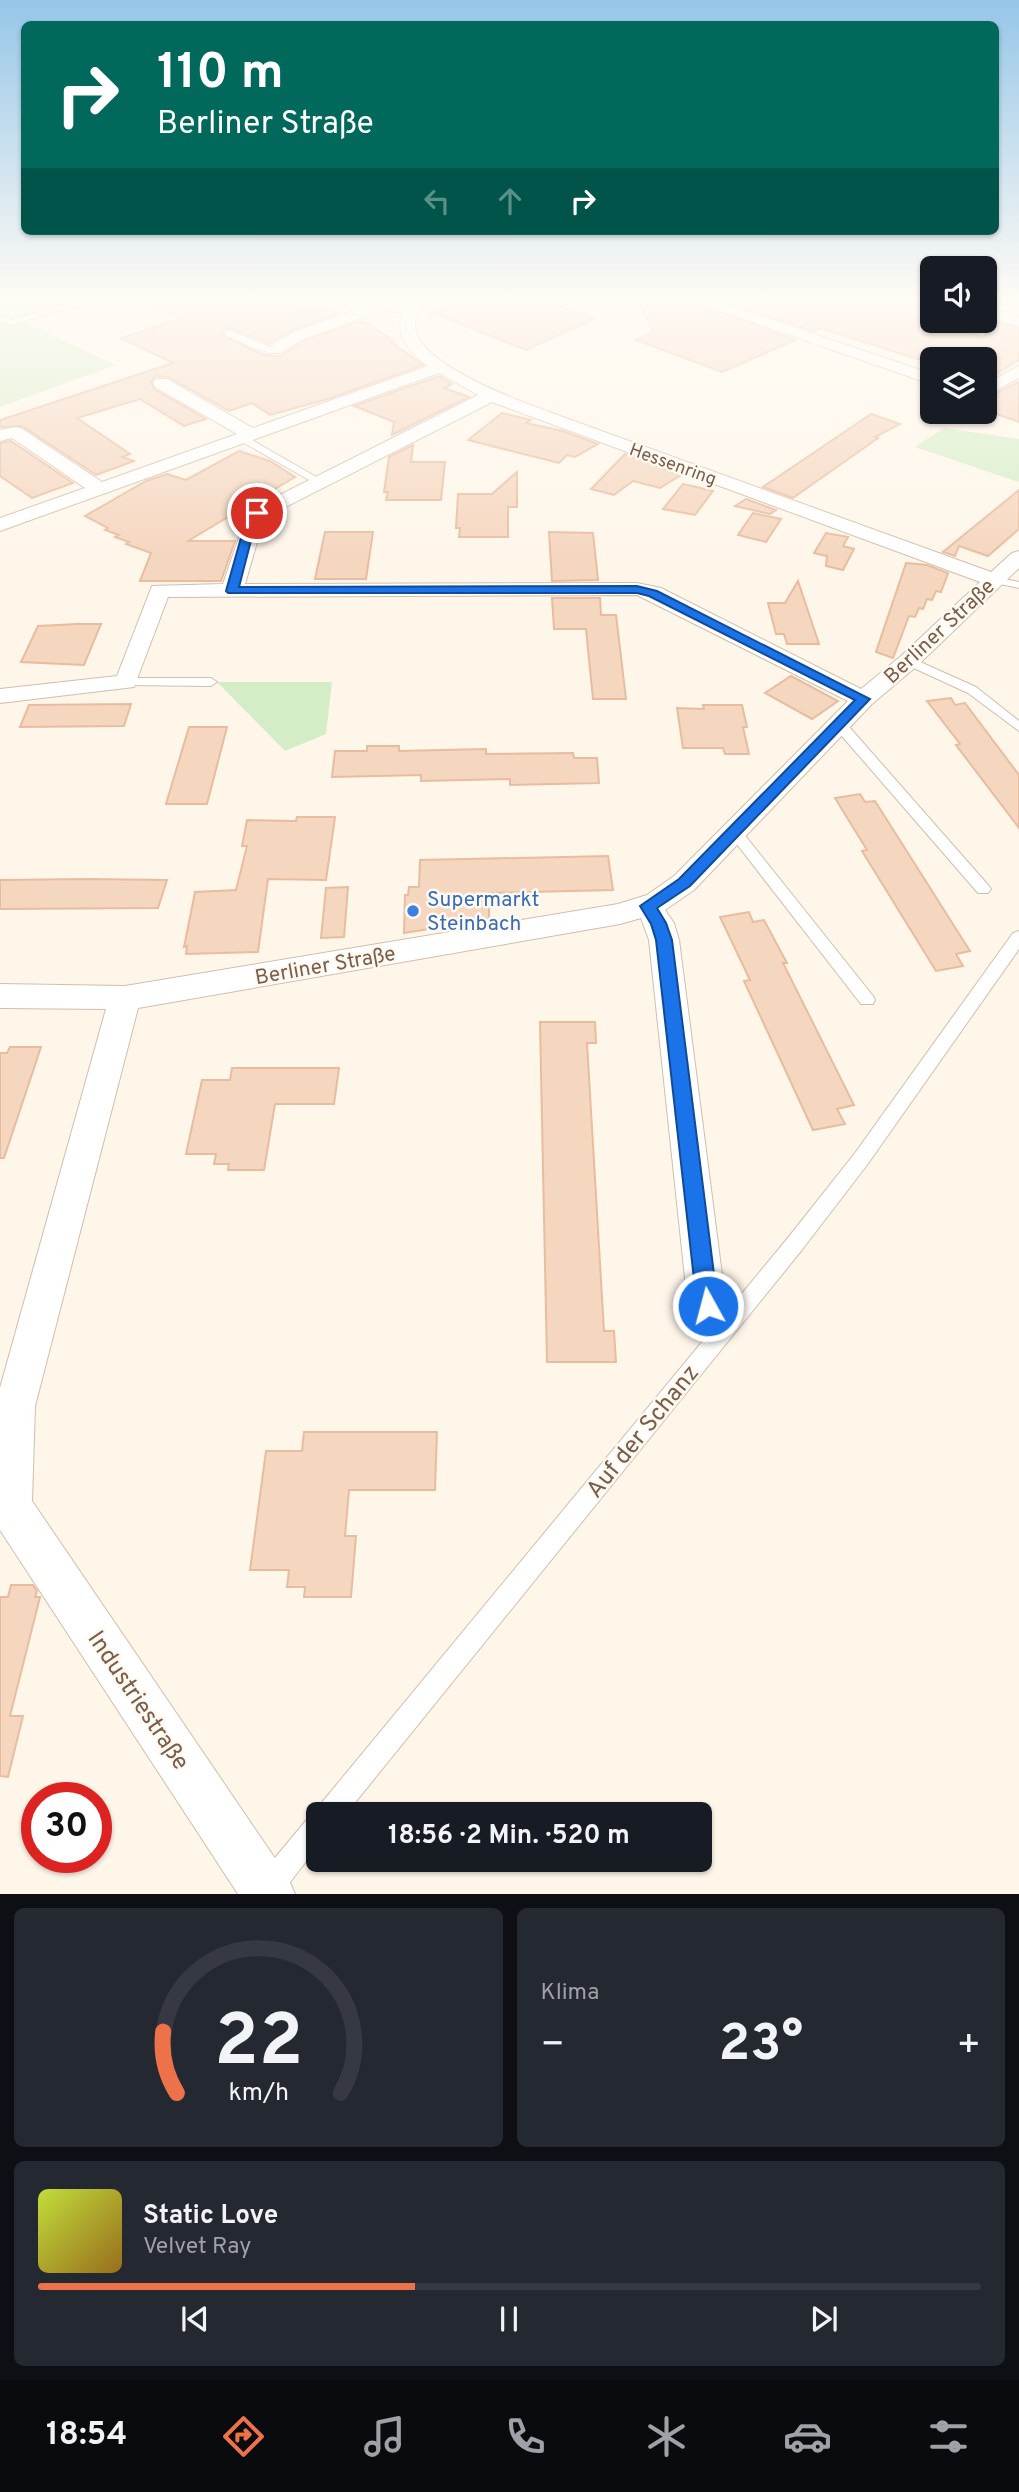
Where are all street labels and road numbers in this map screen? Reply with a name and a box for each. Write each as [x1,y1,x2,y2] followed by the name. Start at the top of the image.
[626,439,719,492] street label: Hessenring
[879,574,1001,690] street label: Berliner Straße
[253,941,398,992] street label: Berliner Straße
[581,1359,707,1505] street label: Auf der Schanz
[80,1626,195,1776] street label: Industriestraße

